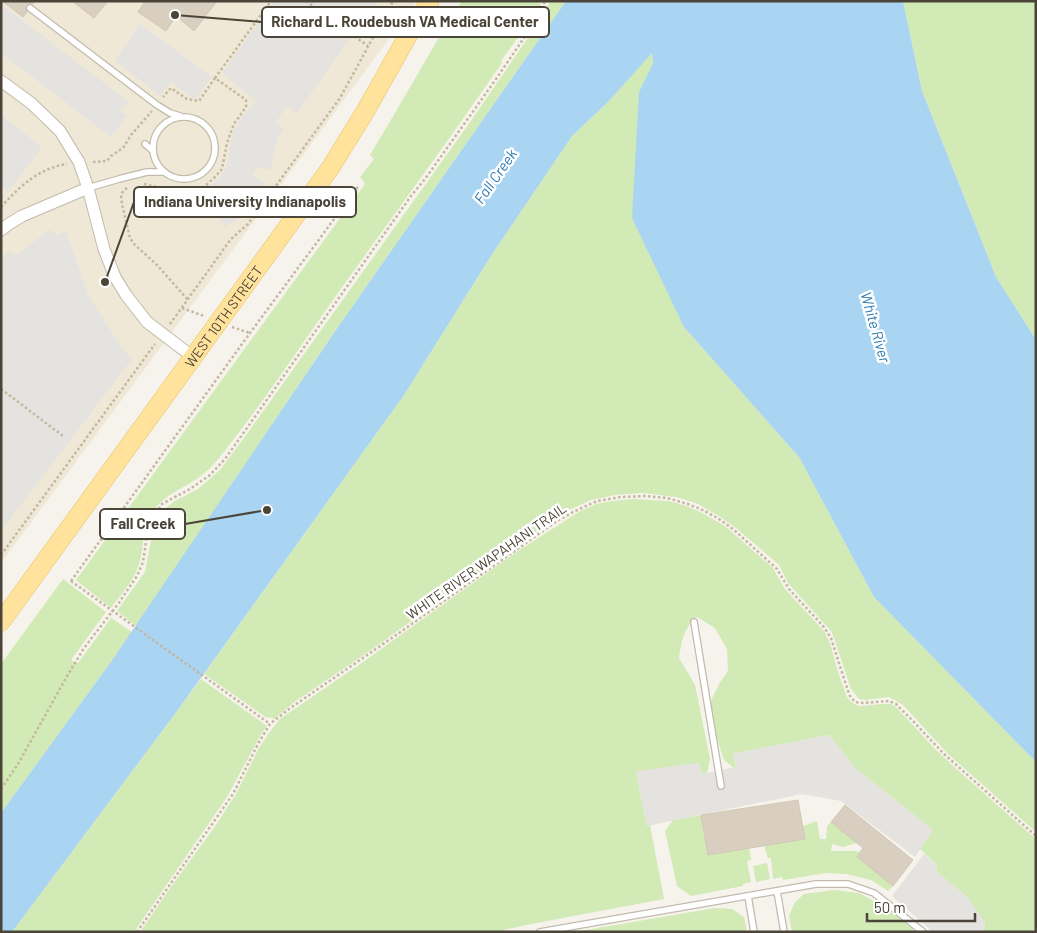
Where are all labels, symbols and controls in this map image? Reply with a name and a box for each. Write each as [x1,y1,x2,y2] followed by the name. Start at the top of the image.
[262,7,549,37] callout: Richard L. Roudebush VA Medical Center
[271,12,539,30] text: Richard L. Roudebush VA Medical Center
[470,145,521,207] water label: Fall Creek
[134,187,356,217] callout: Indiana University Indianapolis
[144,192,346,210] text: Indiana University Indianapolis
[180,262,265,370] street label: WEST 10TH STREET
[857,290,895,365] water label: White River
[403,499,569,623] street label: WHITE RIVER WAPAHANI TRAIL
[100,509,185,539] callout: Fall Creek
[111,514,175,532] text: Fall Creek
[867,890,974,922] scale bar
[874,898,906,916] text: 50 m

